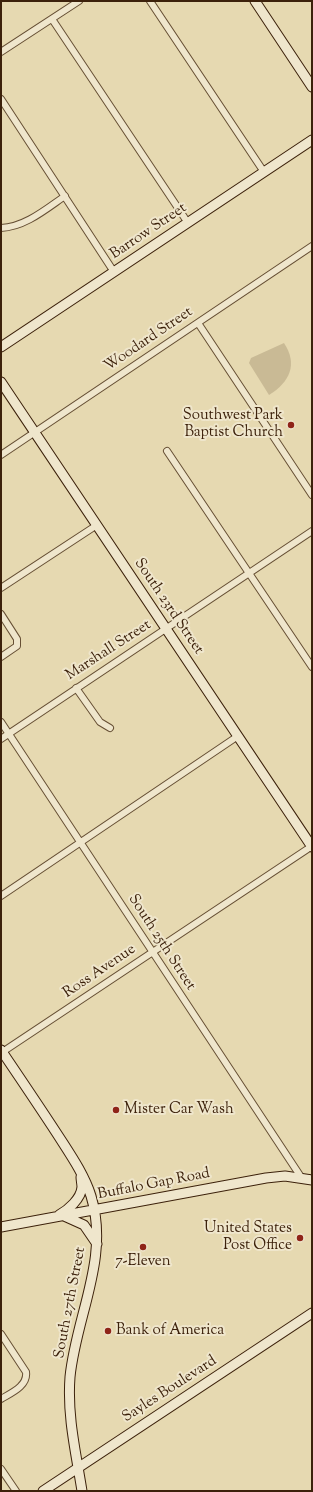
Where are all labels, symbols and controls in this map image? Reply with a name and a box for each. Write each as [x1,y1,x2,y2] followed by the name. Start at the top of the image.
[107,200,191,264] street label: Barrow Street
[101,304,197,376] street label: Woodard Street
[183,407,283,442] place label: Southwest Park Baptist Church
[286,420,296,430] marker: Southwest Park Baptist Church
[129,556,207,658] street label: South 23rd Street
[63,617,155,685] street label: Marshall Street
[123,892,199,994] street label: South 25th Street
[60,941,140,1003] street label: Ross Avenue
[124,1101,234,1119] place label: Mister Car Wash
[111,1105,121,1115] marker: Mister Car Wash
[96,1165,212,1205] street label: Buffalo Gap Road
[204,1220,292,1255] place label: United States Post Office
[295,1233,305,1243] marker: United States Post Office
[138,1242,148,1252] marker: 7-Eleven
[51,1246,91,1360] street label: South 27th Street
[115,1253,171,1271] place label: 7-Eleven
[116,1322,224,1340] place label: Bank of America
[103,1326,113,1336] marker: Bank of America
[119,1353,221,1427] street label: Sayles Boulevard

